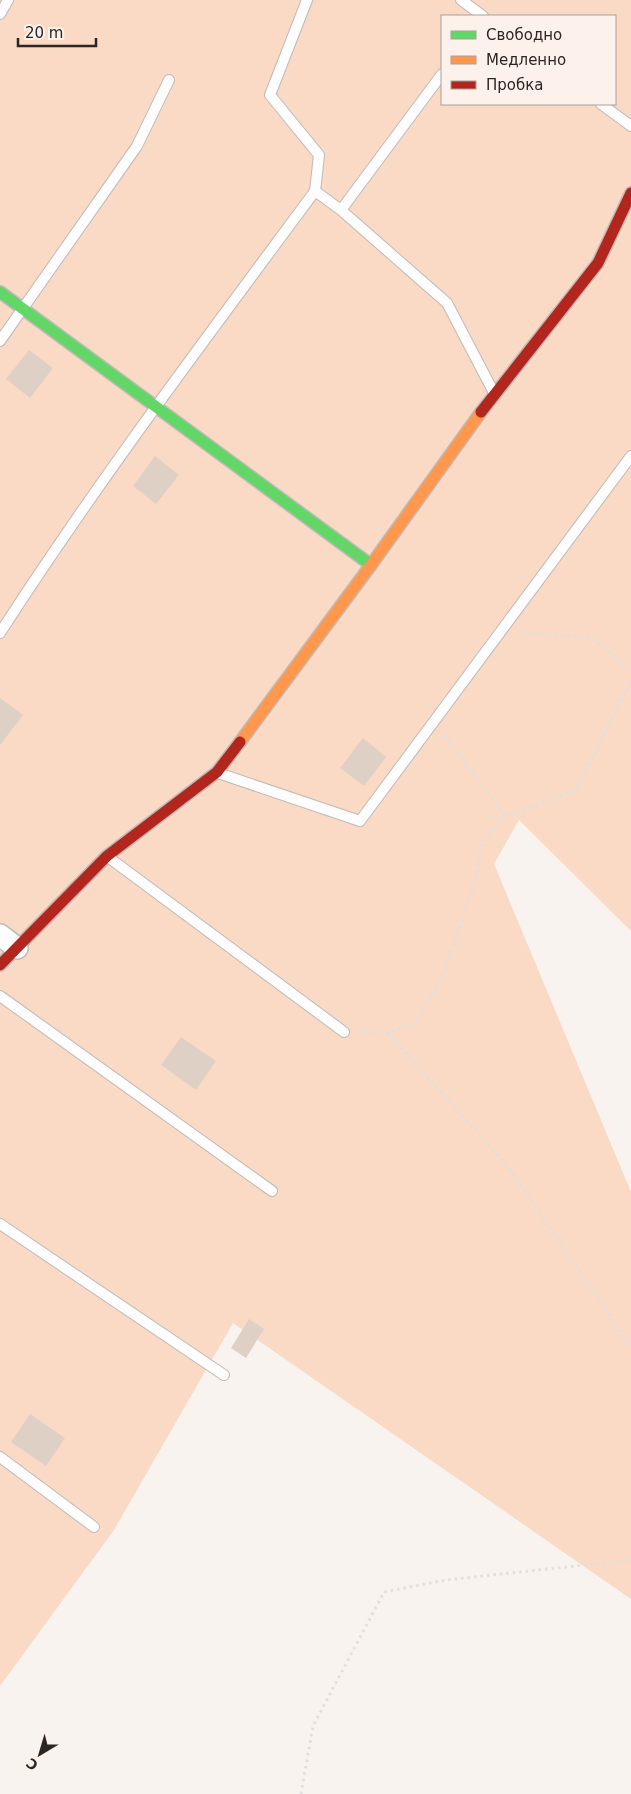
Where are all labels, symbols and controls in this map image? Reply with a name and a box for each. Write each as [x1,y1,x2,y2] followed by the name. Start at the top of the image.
[18,15,95,47] scale bar
[441,15,616,105] legend
[25,24,63,42] text: 20 m
[486,26,562,44] text: Свободно
[486,51,566,69] text: Медленно
[486,76,543,94] text: Пробка
[15,1729,65,1779] north arrow
[23,1755,41,1774] text: С

